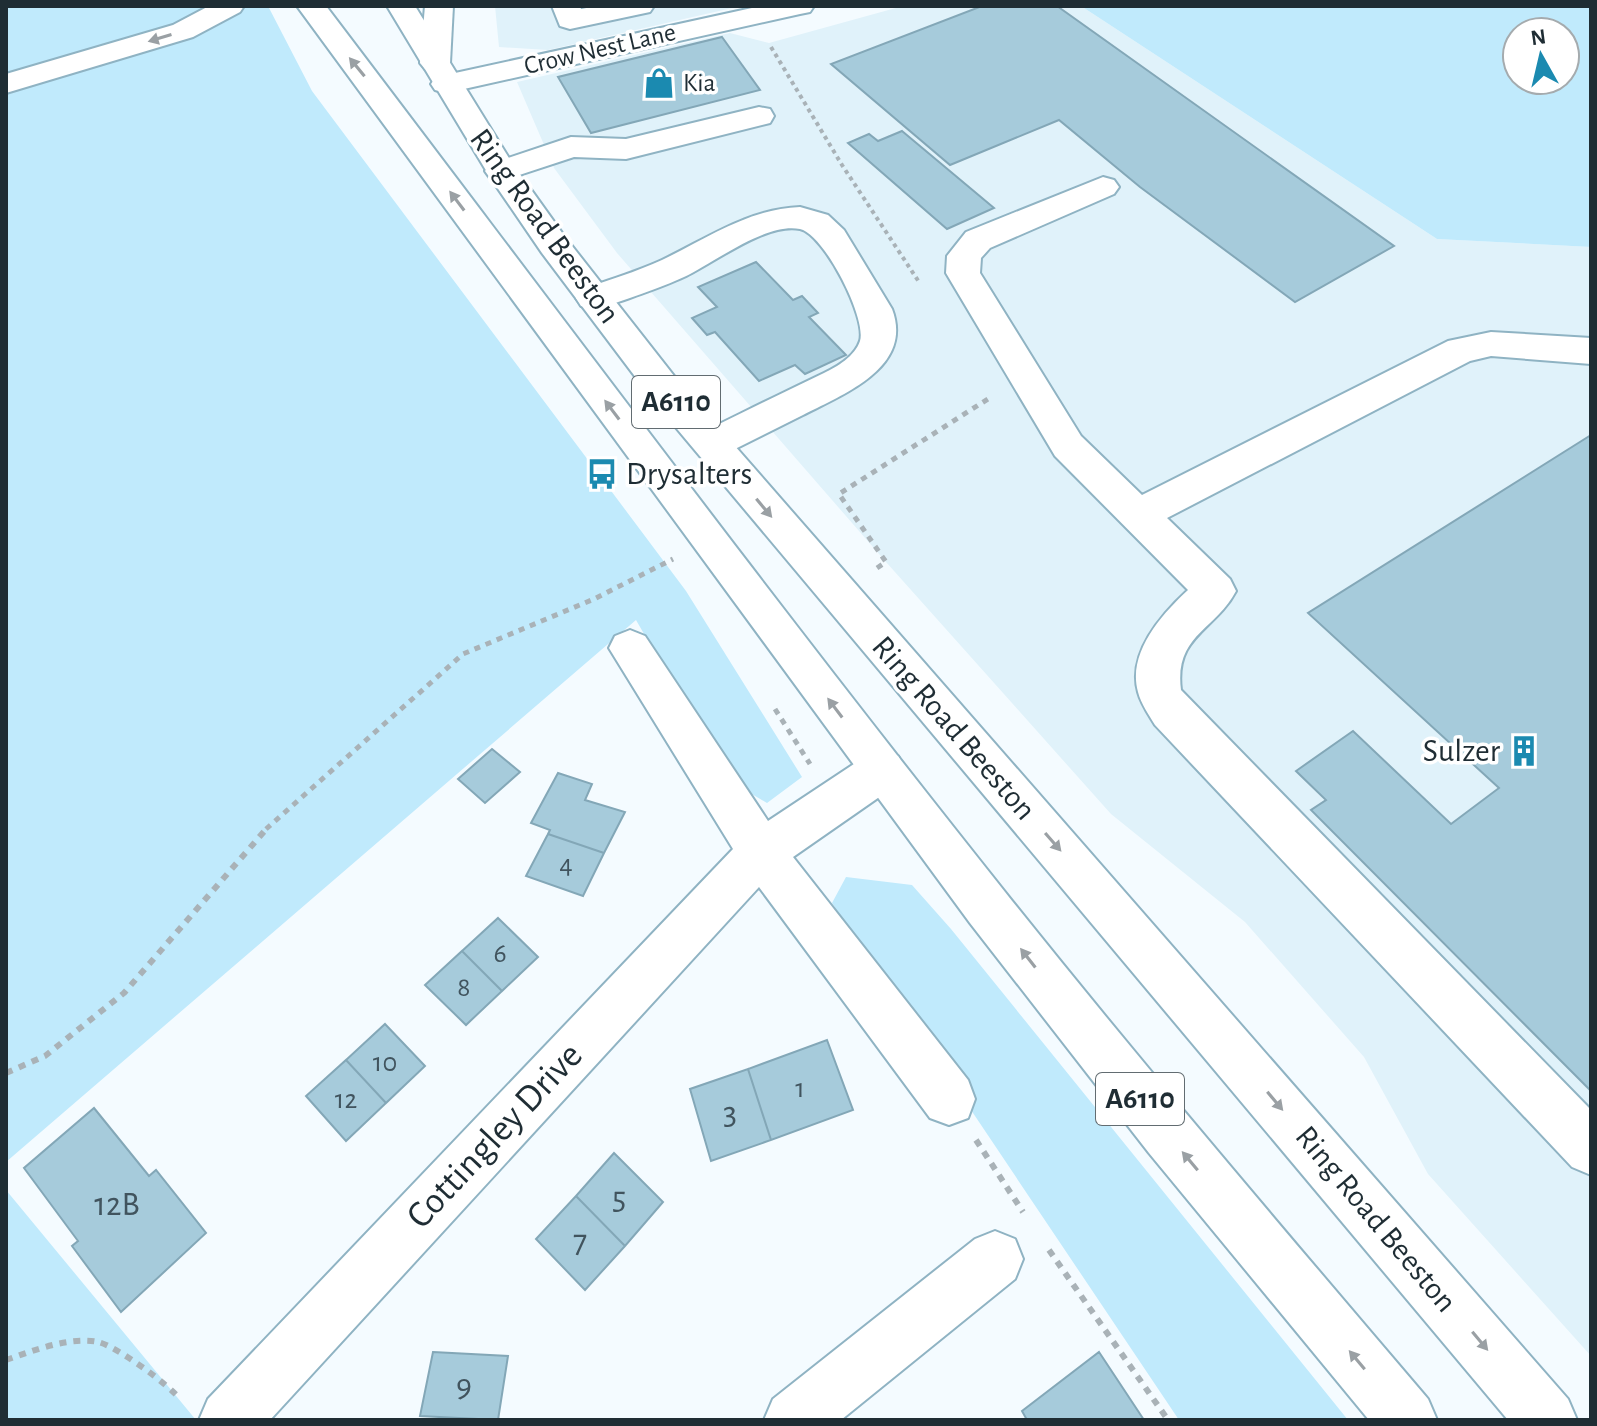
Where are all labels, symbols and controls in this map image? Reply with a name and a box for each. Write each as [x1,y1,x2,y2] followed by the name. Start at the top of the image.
[1501,16,1581,96] north arrow
[522,19,678,79] street label: Crow Nest Lane
[1529,25,1547,49] text: N
[147,32,171,45] one-way arrow
[349,57,366,77] one-way arrow
[642,66,676,100] shop icon: Kia
[683,70,716,96] place label: Kia
[464,123,626,329] street label: Ring Road Beeston
[450,191,466,211] one-way arrow
[632,376,720,428] road number: A6110
[605,399,621,420] one-way arrow
[585,457,619,491] bus stop icon: Drysalters
[626,458,752,490] place label: Drysalters
[755,497,772,517] one-way arrow
[866,630,1042,826] street label: Ring Road Beeston
[828,697,844,718] one-way arrow
[1507,734,1541,768] building icon: Sulzer
[1423,735,1501,767] place label: Sulzer
[1044,832,1062,851] one-way arrow
[559,851,573,879] house number: 4
[493,940,507,968] house number: 6
[1020,948,1037,968] one-way arrow
[457,974,471,1002] house number: 8
[400,1036,590,1236] street label: Cottingley Drive
[373,1049,397,1077] house number: 10
[1096,1073,1184,1125] road number: A6110
[795,1075,805,1103] house number: 1
[335,1086,357,1114] house number: 12
[1266,1090,1283,1110] one-way arrow
[723,1097,737,1131] house number: 3
[1289,1120,1463,1318] street label: Ring Road Beeston
[1182,1151,1199,1171] one-way arrow
[612,1182,626,1216] house number: 5
[94,1188,140,1222] house number: 12B
[573,1225,587,1259] house number: 7
[1471,1331,1488,1351] one-way arrow
[1349,1350,1366,1370] one-way arrow
[456,1369,472,1403] house number: 9

